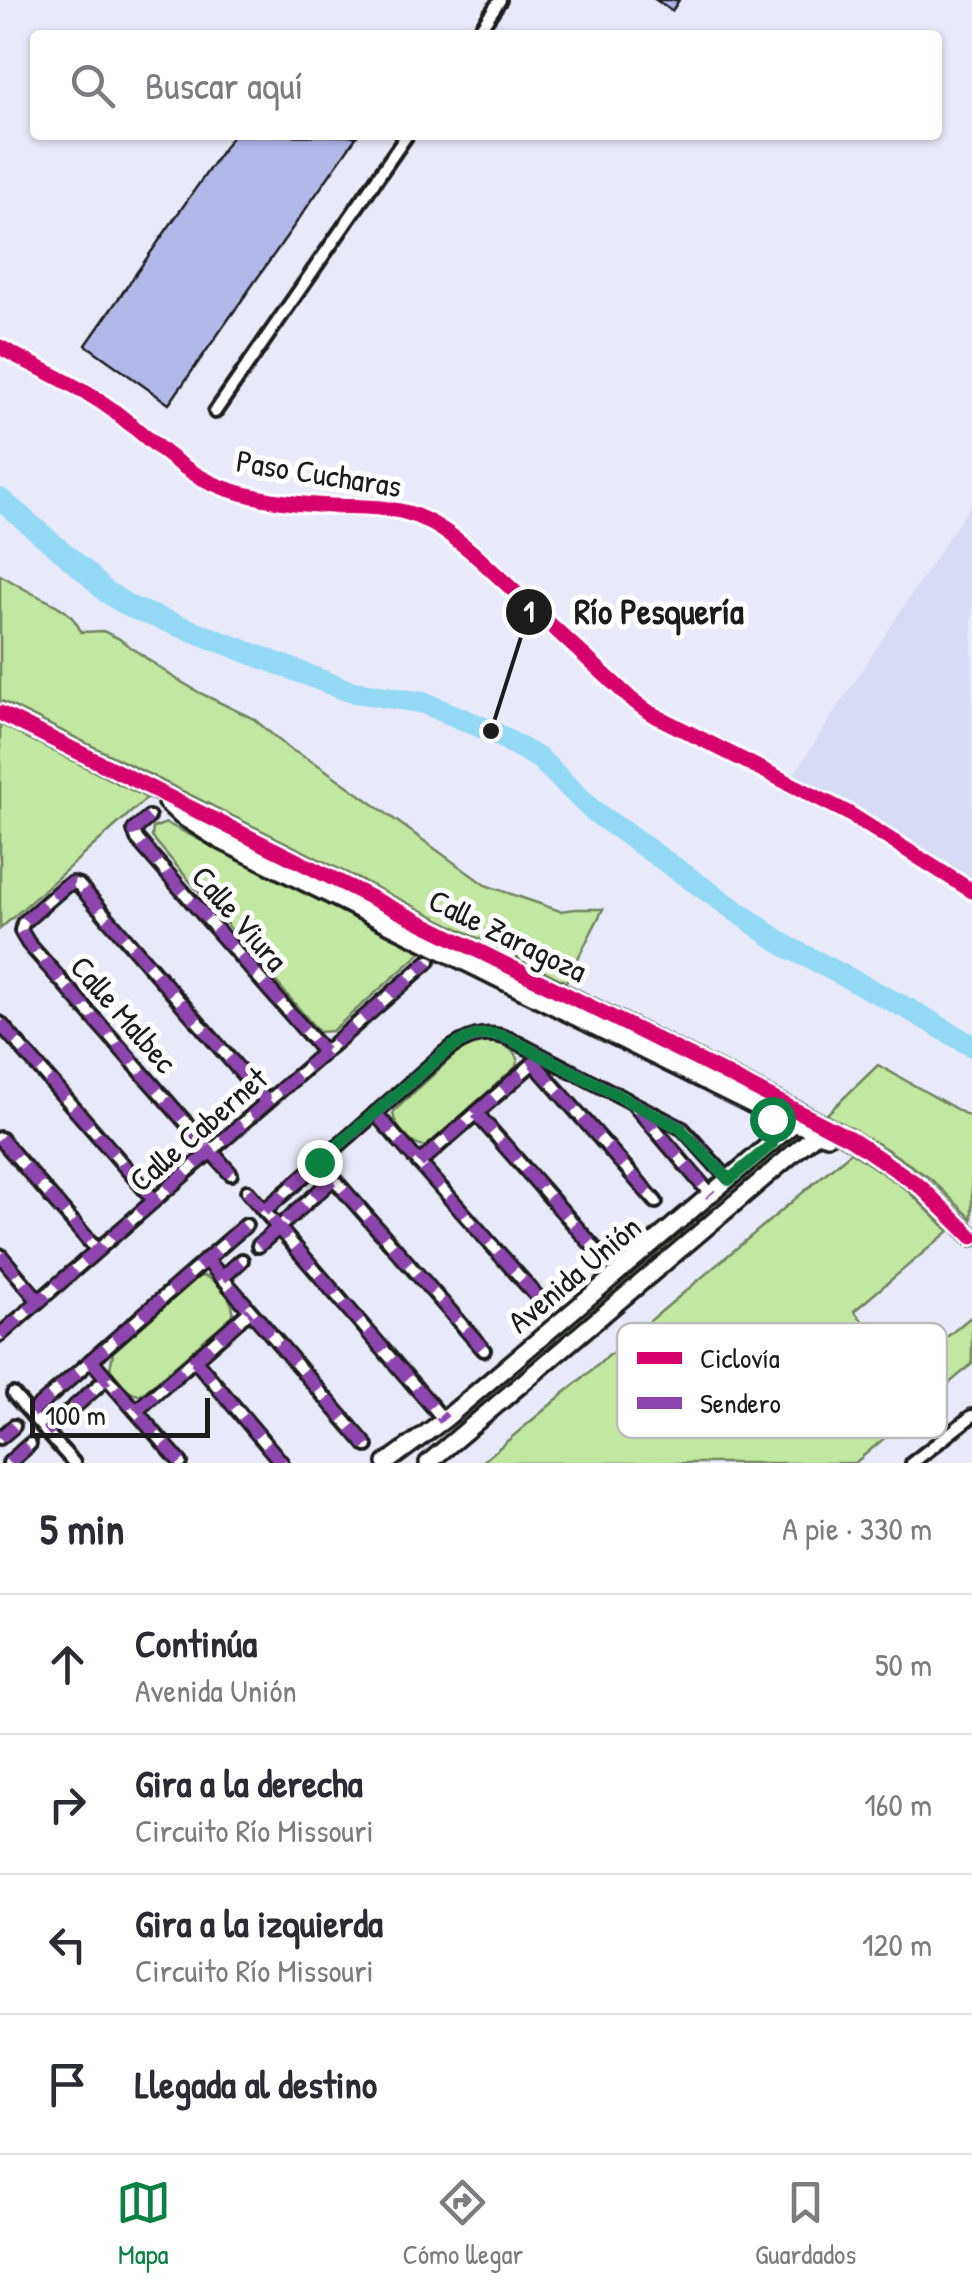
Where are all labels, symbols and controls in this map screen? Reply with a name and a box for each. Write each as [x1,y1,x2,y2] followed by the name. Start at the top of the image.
[30,30,942,140] search box
[65,58,120,113] icon: search
[145,59,303,111] text: Buscar aquí
[233,439,405,507] street label: Paso Cucharas
[504,579,764,644] callout: Río Pesquería
[574,588,744,636] text: Río Pesquería
[524,591,535,631] text: 1
[182,856,298,980] street label: Calle Viura
[422,878,594,992] street label: Calle Zaragoza
[61,946,187,1082] street label: Calle Malbec
[120,1056,277,1201] street label: Calle Cabernet
[750,1097,796,1143] route start
[297,1140,343,1186] route end
[498,1206,650,1342] street label: Avenida Unión
[617,1323,947,1438] legend
[700,1339,780,1377] text: Ciclovía
[700,1384,781,1422] text: Sendero
[30,1393,210,1438] scale bar
[45,1396,106,1434] text: 100 m
[40,1500,124,1557] text: 5 min
[782,1507,932,1550] text: A pie · 330 m
[135,1617,257,1669] text: Continúa
[40,1637,95,1692] icon: ahead
[875,1643,932,1686] text: 50 m
[135,1669,297,1712] text: Avenida Unión
[135,1757,363,1809] text: Gira a la derecha
[40,1777,95,1832] icon: right
[864,1783,932,1826] text: 160 m
[135,1809,374,1852] text: Circuito Río Missouri
[135,1897,383,1949] text: Gira a la izquierda
[40,1917,95,1972] icon: left
[862,1923,932,1966] text: 120 m
[135,1949,374,1992] text: Circuito Río Missouri
[40,2057,95,2112] icon: arrive
[135,2058,377,2110] text: Llegada al destino
[116,2175,171,2273] tab: Mapa
[402,2175,523,2273] tab: Cómo llegar
[755,2175,856,2273] tab: Guardados

